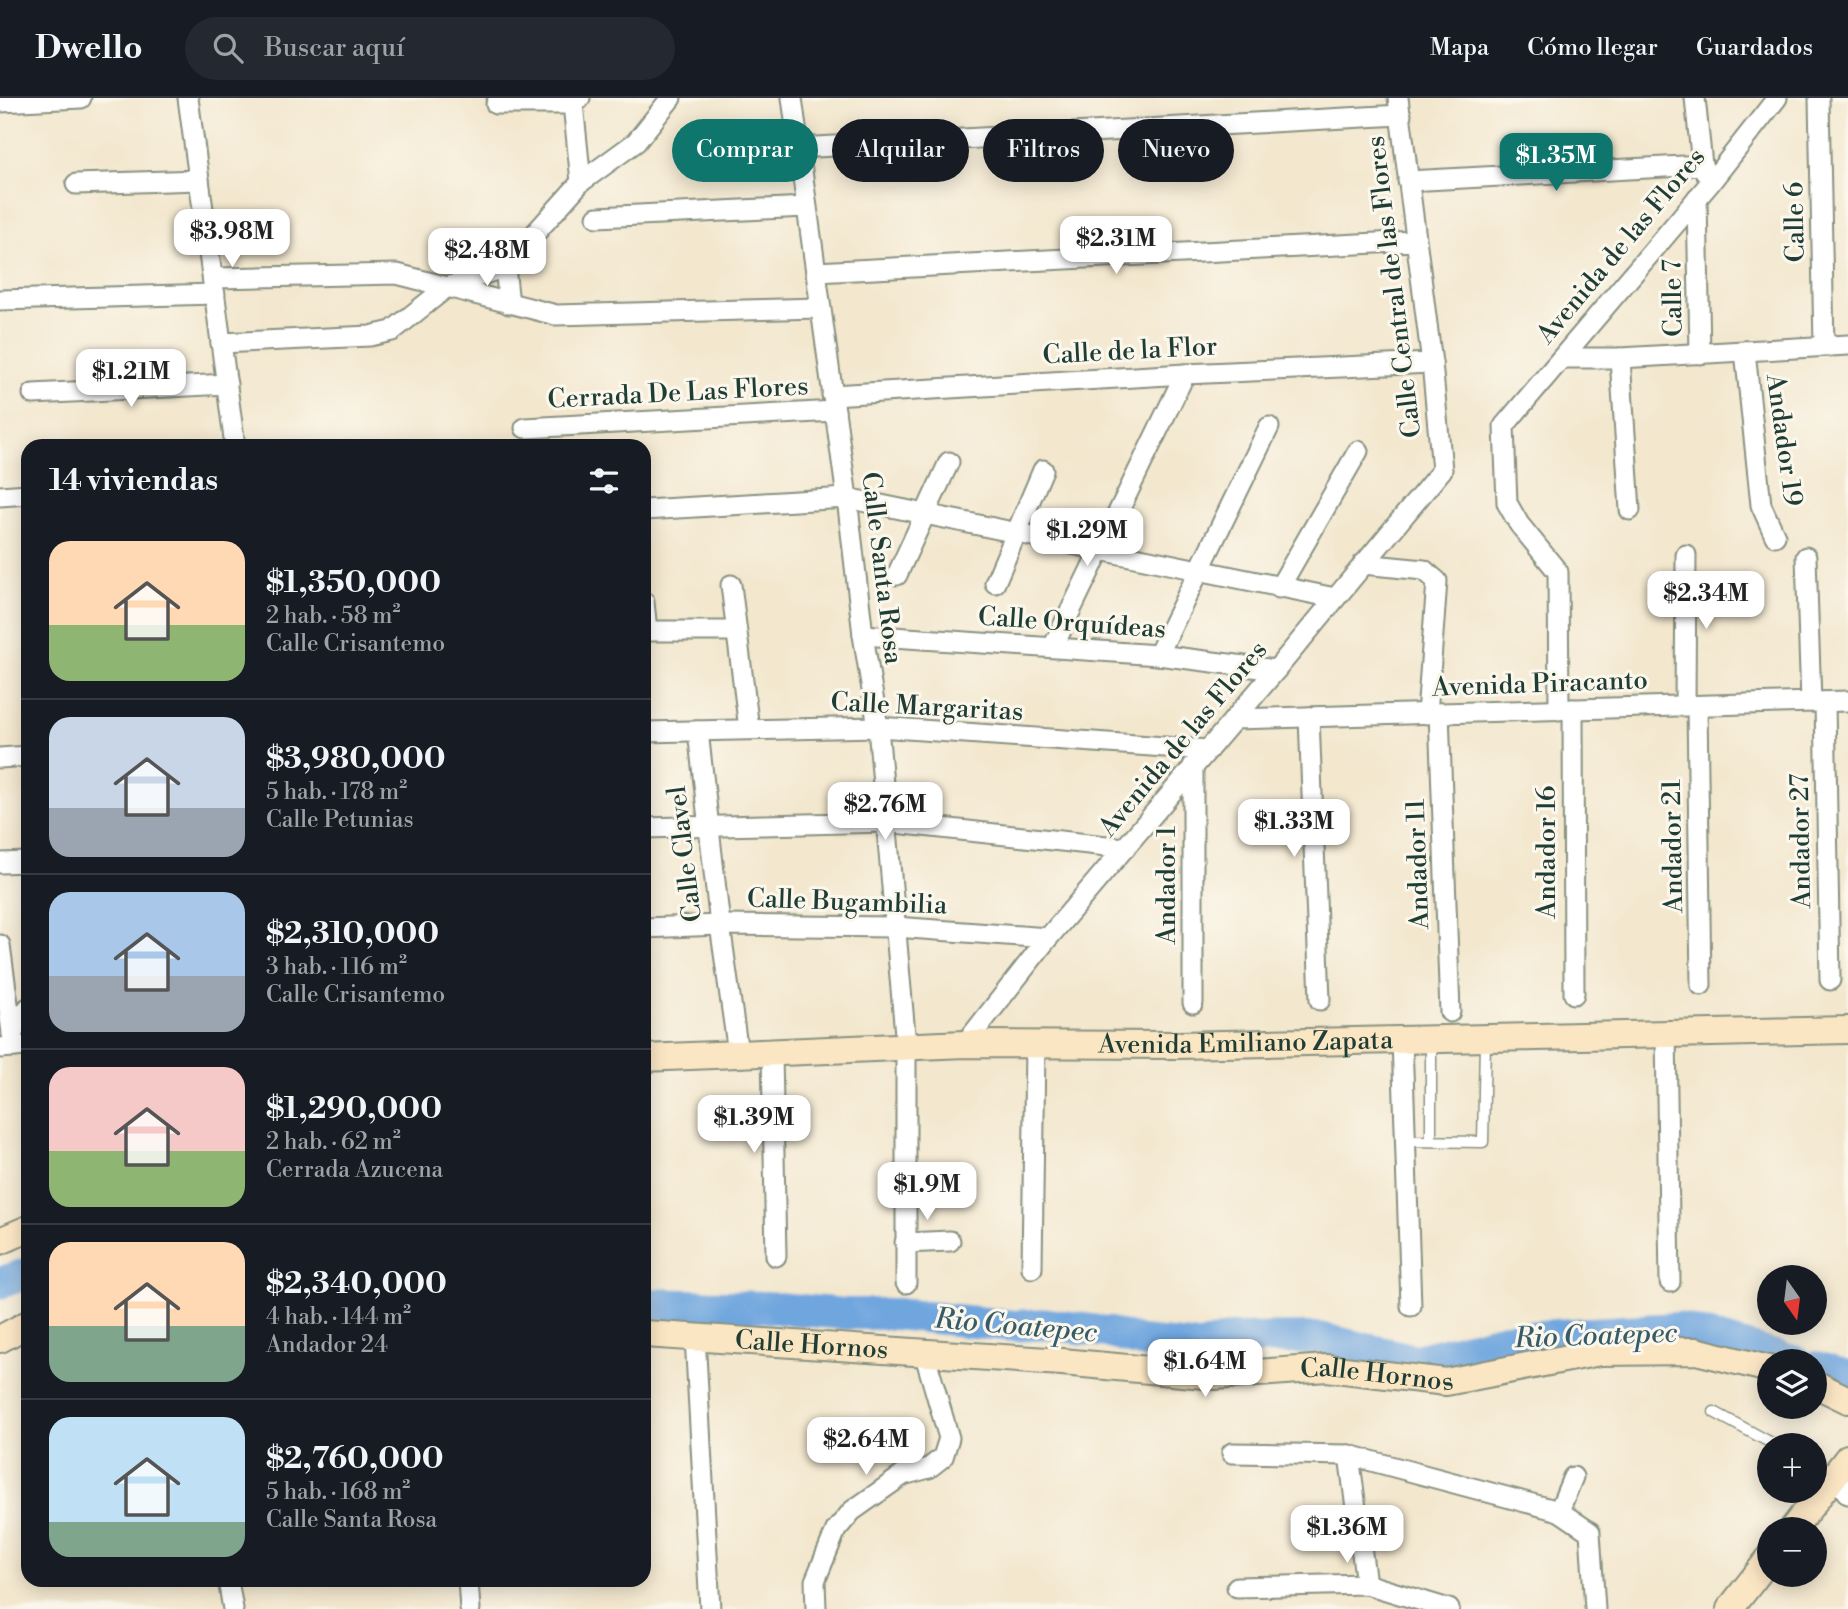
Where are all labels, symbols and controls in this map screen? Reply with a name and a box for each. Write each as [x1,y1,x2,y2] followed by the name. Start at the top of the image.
[185,17,675,80] search box
[35,28,143,69] text: Dwello
[209,29,247,67] icon: search
[265,32,405,64] text: Buscar aquí
[1430,33,1489,63] text: Mapa
[1527,33,1658,63] text: Cómo llegar
[1696,33,1813,63] text: Guardados
[672,119,818,182] chip: Comprar
[832,119,969,182] chip: Alquilar
[983,119,1104,182] chip: Filtros
[1118,119,1234,182] chip: Nuevo
[1360,134,1428,440] street label: Calle Central de las Flores
[1499,134,1613,193] pin: $1.35M
[1516,142,1596,170] text: $1.35M
[1529,142,1712,351] street label: Avenida de las Flores
[1778,181,1812,263] street label: Calle 6
[175,209,289,269] pin: $3.98M
[1059,216,1173,276] pin: $2.31M
[190,218,274,246] text: $3.98M
[1076,225,1156,253] text: $2.31M
[430,228,544,288] pin: $2.48M
[444,237,530,265] text: $2.48M
[1656,259,1690,337] street label: Calle 7
[1042,330,1218,372] street label: Calle de la Flor
[74,350,188,409] pin: $1.21M
[92,358,170,386] text: $1.21M
[547,370,809,416] street label: Cerrada De Las Flores
[1759,371,1809,508] street label: Andador 19
[49,462,218,500] text: 14 viviendas
[585,462,623,500] icon: filters
[854,470,910,667] street label: Calle Santa Rosa
[1030,508,1144,568] pin: $1.29M
[1046,517,1128,545] text: $1.29M
[266,564,441,602] text: $1,350,000
[105,569,189,653] icon: home
[1649,572,1763,631] pin: $2.34M
[1663,580,1749,608] text: $2.34M
[977,600,1167,646] street label: Calle Orquídeas
[266,602,401,630] text: 2 hab. · 58 m²
[266,630,445,658] text: Calle Crisantemo
[1091,635,1274,844] street label: Avenida de las Flores
[1431,664,1648,704] street label: Avenida Piracanto
[830,686,1024,728] street label: Calle Margaritas
[266,740,446,778] text: $3,980,000
[105,745,189,829] icon: home
[1784,773,1818,910] street label: Andador 27
[266,778,407,806] text: 5 hab. · 178 m²
[1656,779,1690,914] street label: Andador 21
[828,782,942,842] pin: $2.76M
[661,784,709,924] street label: Calle Clavel
[1531,785,1563,920] street label: Andador 16
[844,791,926,819] text: $2.76M
[1400,798,1436,931] street label: Andador 11
[1237,800,1351,859] pin: $1.33M
[266,806,414,834] text: Calle Petunias
[1254,808,1334,836] text: $1.33M
[1151,826,1183,945] street label: Andador 1
[746,883,948,922] street label: Calle Bugambilia
[266,915,439,953] text: $2,310,000
[105,920,189,1004] icon: home
[266,953,407,981] text: 3 hab. · 116 m²
[266,981,445,1009] text: Calle Crisantemo
[1097,1024,1394,1061] street label: Avenida Emiliano Zapata
[266,1090,442,1128] text: $1,290,000
[105,1095,189,1179] icon: home
[697,1096,811,1155] pin: $1.39M
[714,1104,794,1132] text: $1.39M
[266,1128,401,1156] text: 2 hab. · 62 m²
[266,1156,443,1184] text: Cerrada Azucena
[878,1162,976,1222] pin: $1.9M
[894,1171,961,1199] text: $1.9M
[266,1265,447,1303] text: $2,340,000
[1757,1265,1827,1335] north arrow
[1757,1265,1827,1587] map controls
[105,1270,189,1354] icon: home
[932,1301,1099,1351] water label: Rio Coatepec
[266,1303,411,1331] text: 4 hab. · 144 m²
[1513,1316,1678,1356] water label: Rio Coatepec
[734,1324,889,1366] street label: Calle Hornos
[266,1331,388,1359] text: Andador 24
[1148,1340,1262,1399] pin: $1.64M
[1164,1348,1246,1376] text: $1.64M
[1757,1349,1827,1419] button: layers
[1299,1352,1456,1399] street label: Calle Hornos
[809,1418,923,1477] pin: $2.64M
[823,1426,909,1454] text: $2.64M
[1757,1433,1827,1503] button: +
[266,1440,444,1478] text: $2,760,000
[105,1445,189,1529] icon: home
[266,1478,410,1506] text: 5 hab. · 168 m²
[266,1506,437,1534] text: Calle Santa Rosa
[1290,1506,1404,1565] pin: $1.36M
[1307,1514,1387,1542] text: $1.36M
[1757,1517,1827,1587] button: −

